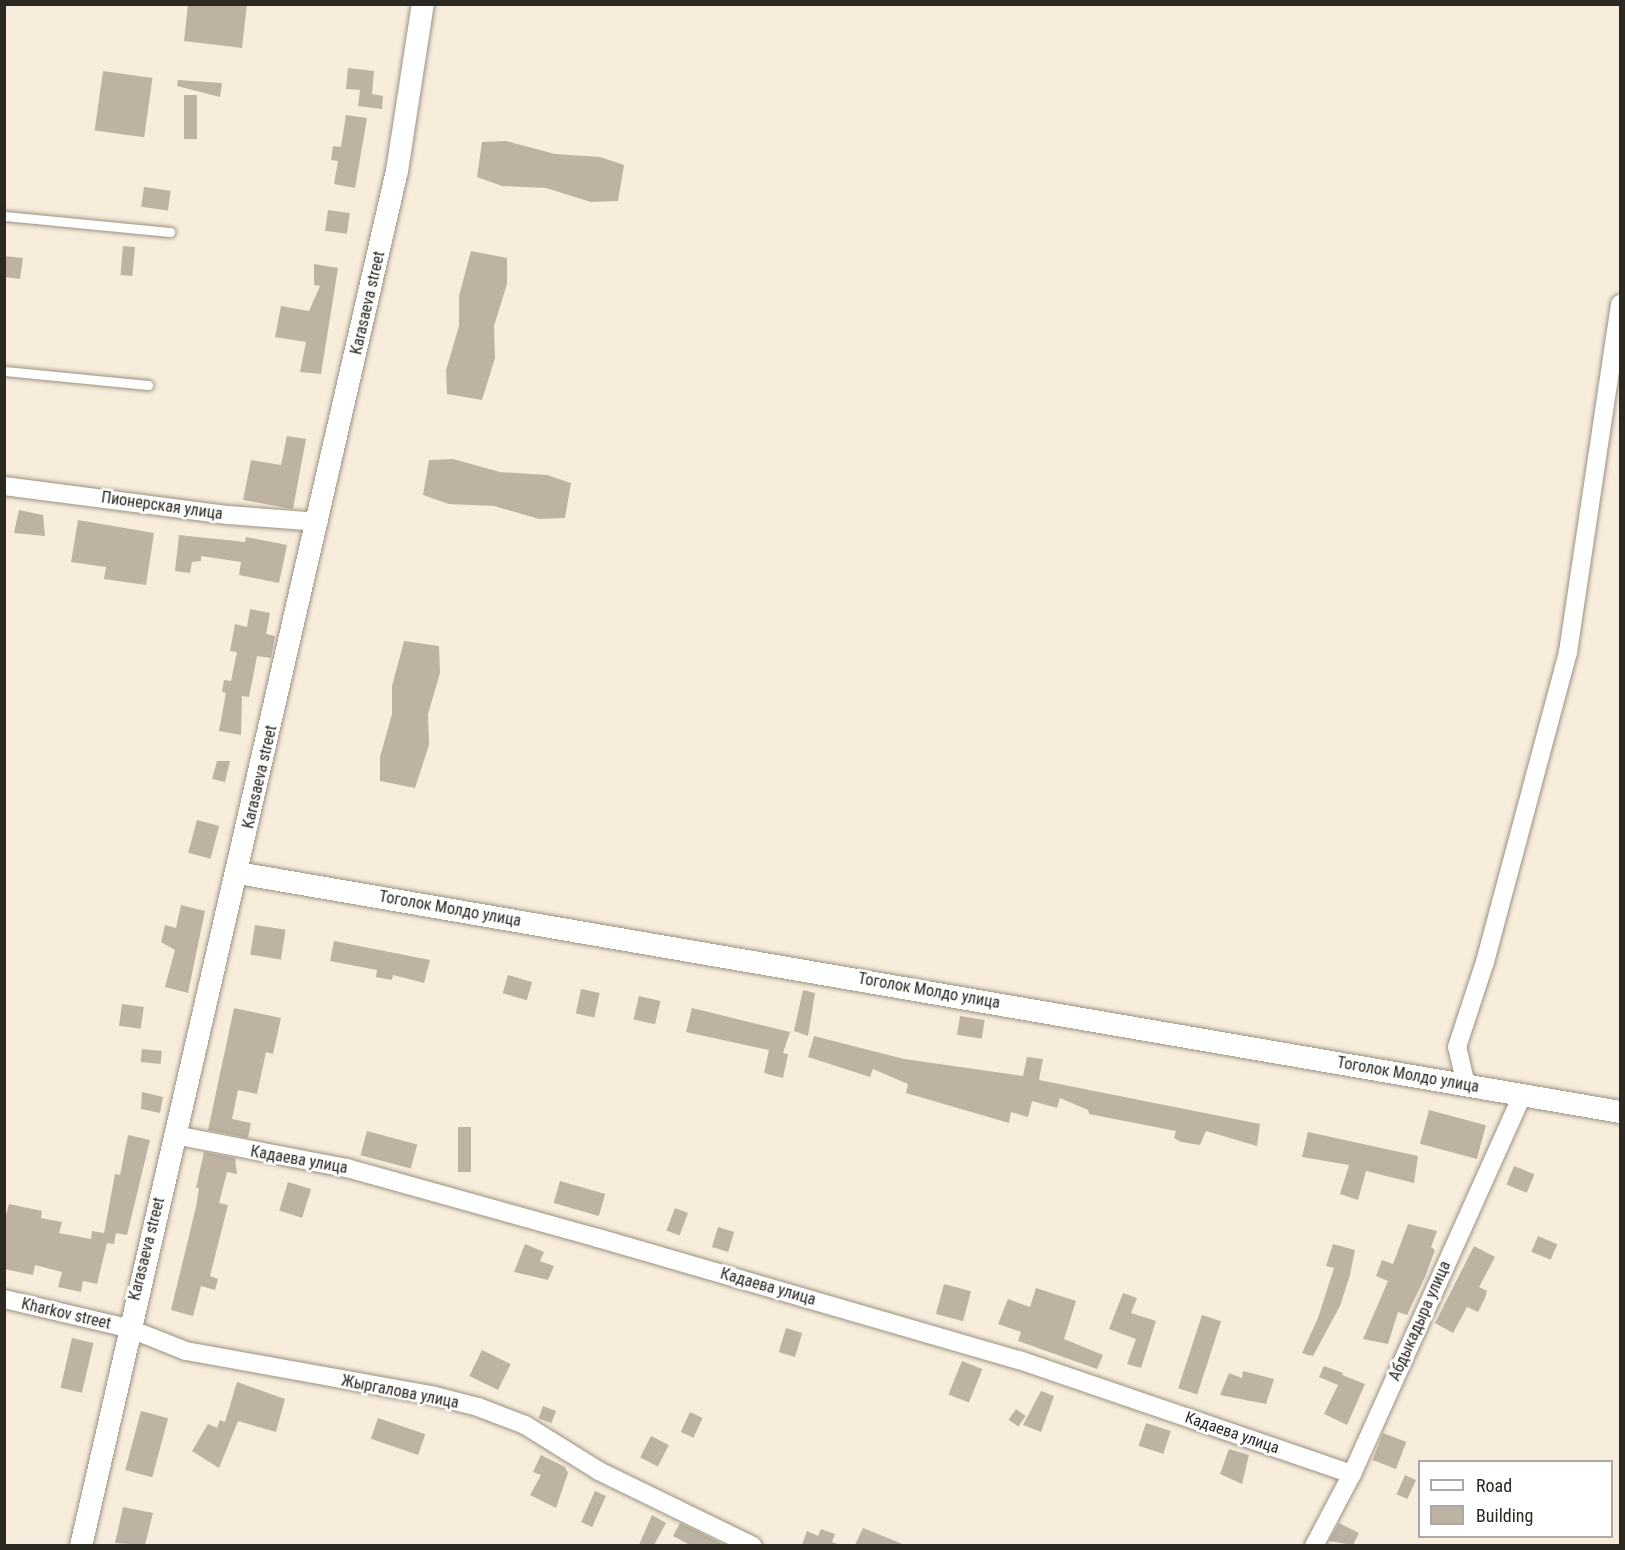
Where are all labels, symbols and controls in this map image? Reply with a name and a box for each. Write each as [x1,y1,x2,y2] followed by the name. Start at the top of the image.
[347,249,389,357] street label: Karasaeva street
[100,488,224,524] street label: Пионерская улица
[239,723,281,831] street label: Karasaeva street
[377,887,523,931] street label: Тоголок Молдо улица
[856,969,1002,1013] street label: Тоголок Молдо улица
[1335,1053,1481,1097] street label: Тоголок Молдо улица
[249,1142,349,1178] street label: Кадаева улица
[125,1195,169,1303] street label: Karasaeva street
[1385,1258,1455,1384] street label: Абдыкадыра улица
[718,1264,818,1310] street label: Кадаева улица
[19,1294,113,1334] street label: Kharkov street
[340,1371,460,1413] street label: Жыргалова улица
[1182,1408,1282,1458] street label: Кадаева улица
[1418,1460,1613,1538] legend
[1476,1475,1512,1496] text: Road
[1476,1505,1533,1526] text: Building

